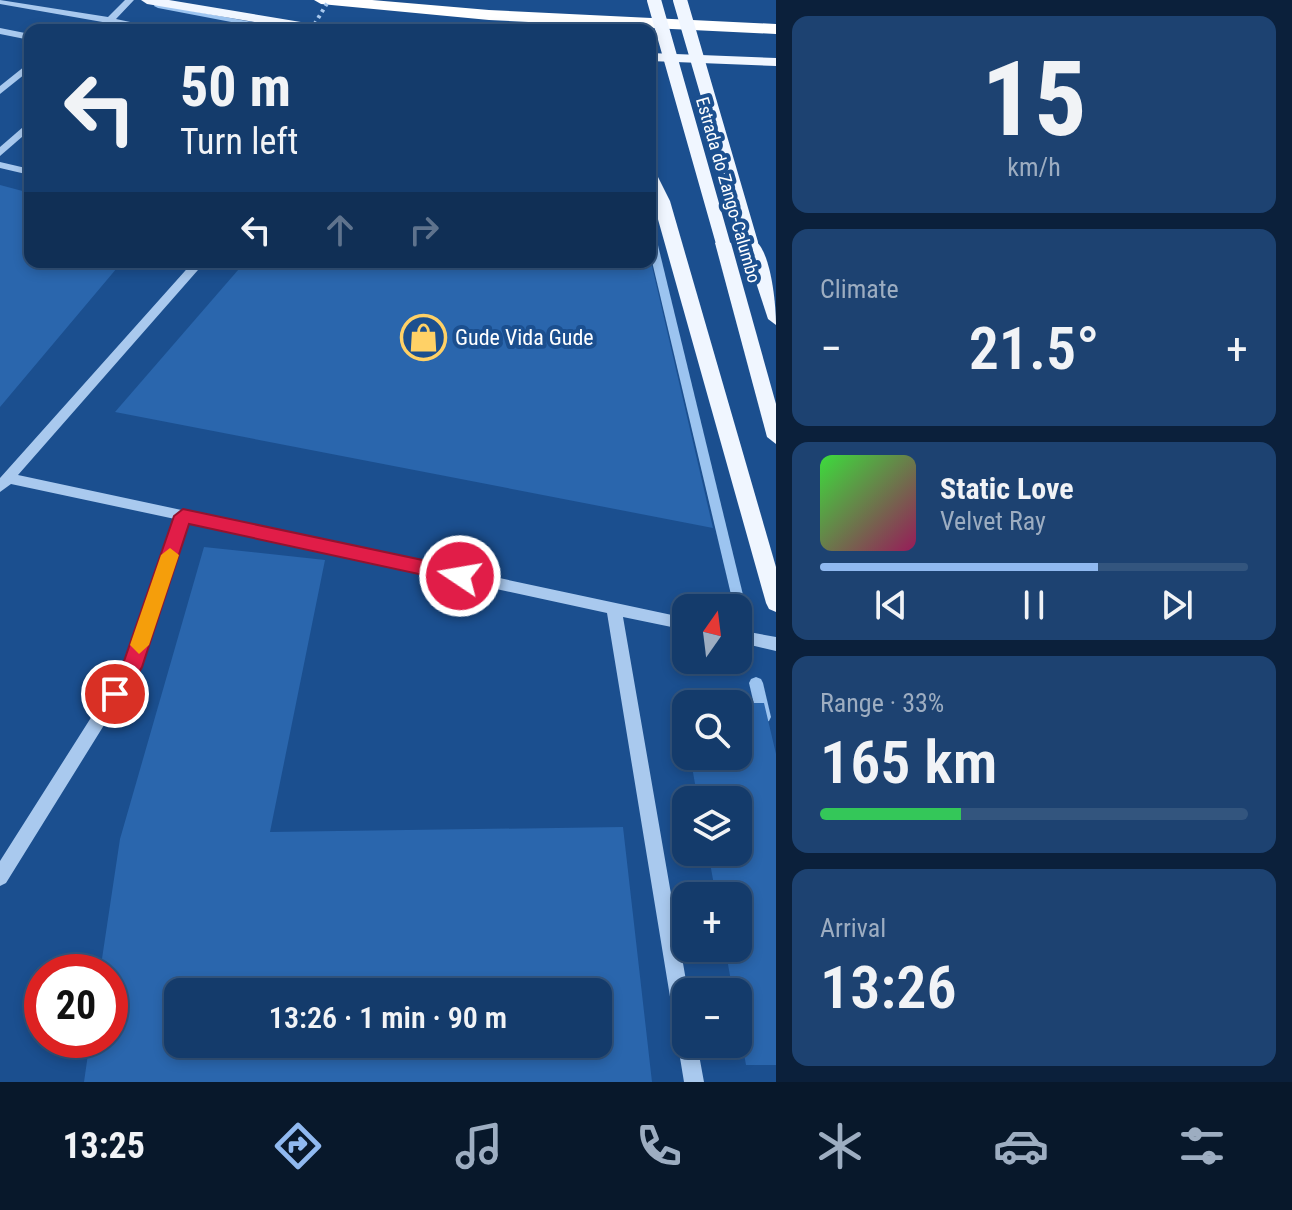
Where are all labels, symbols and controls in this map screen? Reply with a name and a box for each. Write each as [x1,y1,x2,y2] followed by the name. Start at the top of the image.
[981,39,1087,160] text: 15
[180,54,291,120] text: 50 m
[48,56,152,160] icon: left
[692,95,765,285] street label: Estrada do Zango-Calumbo
[180,121,298,163] text: Turn left
[1007,152,1061,182] text: km/h
[234,208,278,252] icon: left
[318,208,362,252] icon: ahead
[402,208,446,252] icon: right
[820,274,899,304] text: Climate
[400,313,448,361] shop icon: Gude Vida Gude
[969,313,1099,384] text: 21.5°
[820,323,842,375] text: −
[1226,323,1248,375] text: +
[455,325,594,350] place label: Gude Vida Gude
[940,471,1074,506] text: Static Love
[940,506,1046,536] text: Velvet Ray
[418,534,502,618] position arrow
[869,583,913,627] icon: previous
[1012,583,1056,627] icon: pause
[1155,583,1199,627] icon: next
[672,594,752,674] north arrow
[672,594,752,1058] map controls
[81,660,149,728] pin
[93,672,137,716] icon: arrive
[820,688,944,718] text: Range · 33%
[672,690,752,770] button: search
[820,727,997,798] text: 165 km
[672,786,752,866] button: layers
[672,882,752,962] button: +
[820,913,886,943] text: Arrival
[820,952,957,1023] text: 13:26
[24,954,128,1058] speed limit sign: 20
[672,978,752,1058] button: −
[269,1000,507,1035] text: 13:26 · 1 min · 90 m
[270,1118,326,1174] icon: directions
[451,1118,507,1174] icon: music
[631,1118,687,1174] icon: phone
[812,1118,868,1174] icon: climate
[993,1118,1049,1174] icon: car
[1174,1118,1230,1174] icon: filters
[62,1125,145,1167] text: 13:25

